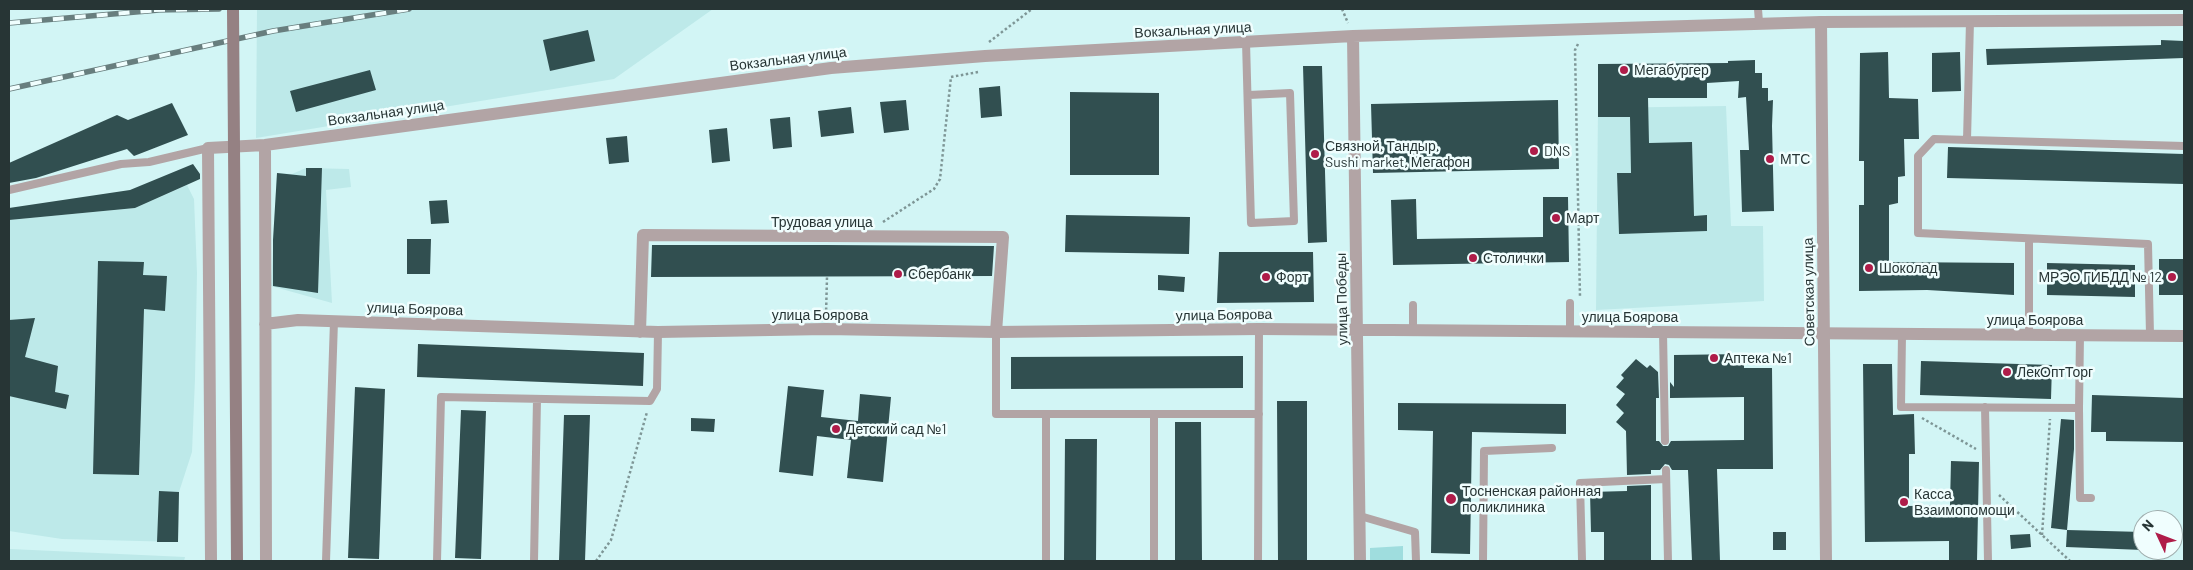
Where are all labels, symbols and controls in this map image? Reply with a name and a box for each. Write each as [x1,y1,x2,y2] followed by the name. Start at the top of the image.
[1134,19,1252,41] street label: Вокзальная улица
[729,44,847,74] street label: Вокзальная улица
[1634,62,1709,78] place label: Мегабургер
[1618,64,1630,76] marker: Мегабургер
[327,97,445,129] street label: Вокзальная улица
[1325,138,1470,170] place label: Связной, Тандыр, Sushi market, Мегафон
[1544,143,1570,159] place label: DNS
[1528,145,1540,157] marker: DNS
[1309,148,1321,160] marker: Связной, Тандыр, Sushi market, Мегафон
[1780,151,1810,167] place label: МТС
[1764,153,1776,165] marker: МТС
[1566,210,1599,226] place label: Март
[1550,212,1562,224] marker: Март
[771,214,873,230] street label: Трудовая улица
[1800,237,1818,347] street label: Советская улица
[1483,250,1544,266] place label: Столички
[1467,252,1479,264] marker: Столички
[1333,253,1351,345] street label: улица Победы
[1879,260,1938,276] place label: Шоколад
[1863,262,1875,274] marker: Шоколад
[908,266,971,282] place label: Сбербанк
[892,268,904,280] marker: Сбербанк
[1276,269,1308,285] place label: Форт
[2038,269,2162,285] place label: МРЭО ГИБДД № 12
[1260,271,1272,283] marker: Форт
[2166,271,2178,283] marker: МРЭО ГИБДД № 12
[366,299,464,319] street label: улица Боярова
[1176,306,1272,324] street label: улица Боярова
[772,307,868,323] street label: улица Боярова
[1582,309,1678,325] street label: улица Боярова
[1987,312,2083,328] street label: улица Боярова
[1724,350,1792,366] place label: Аптека №1
[1708,352,1720,364] marker: Аптека №1
[2017,364,2093,380] place label: ЛекОптТорг
[2001,366,2013,378] marker: ЛекОптТорг
[846,421,946,437] place label: Детский сад №1
[830,423,842,435] marker: Детский сад №1
[1462,483,1601,516] place label: Тосненская районная поликлиника
[1914,486,2015,518] place label: Касса Взаимопомощи
[1444,492,1458,506] marker: Тосненская районная поликлиника
[1898,496,1910,508] marker: Касса Взаимопомощи
[2133,510,2183,560] north arrow
[2138,516,2157,534] text: N

